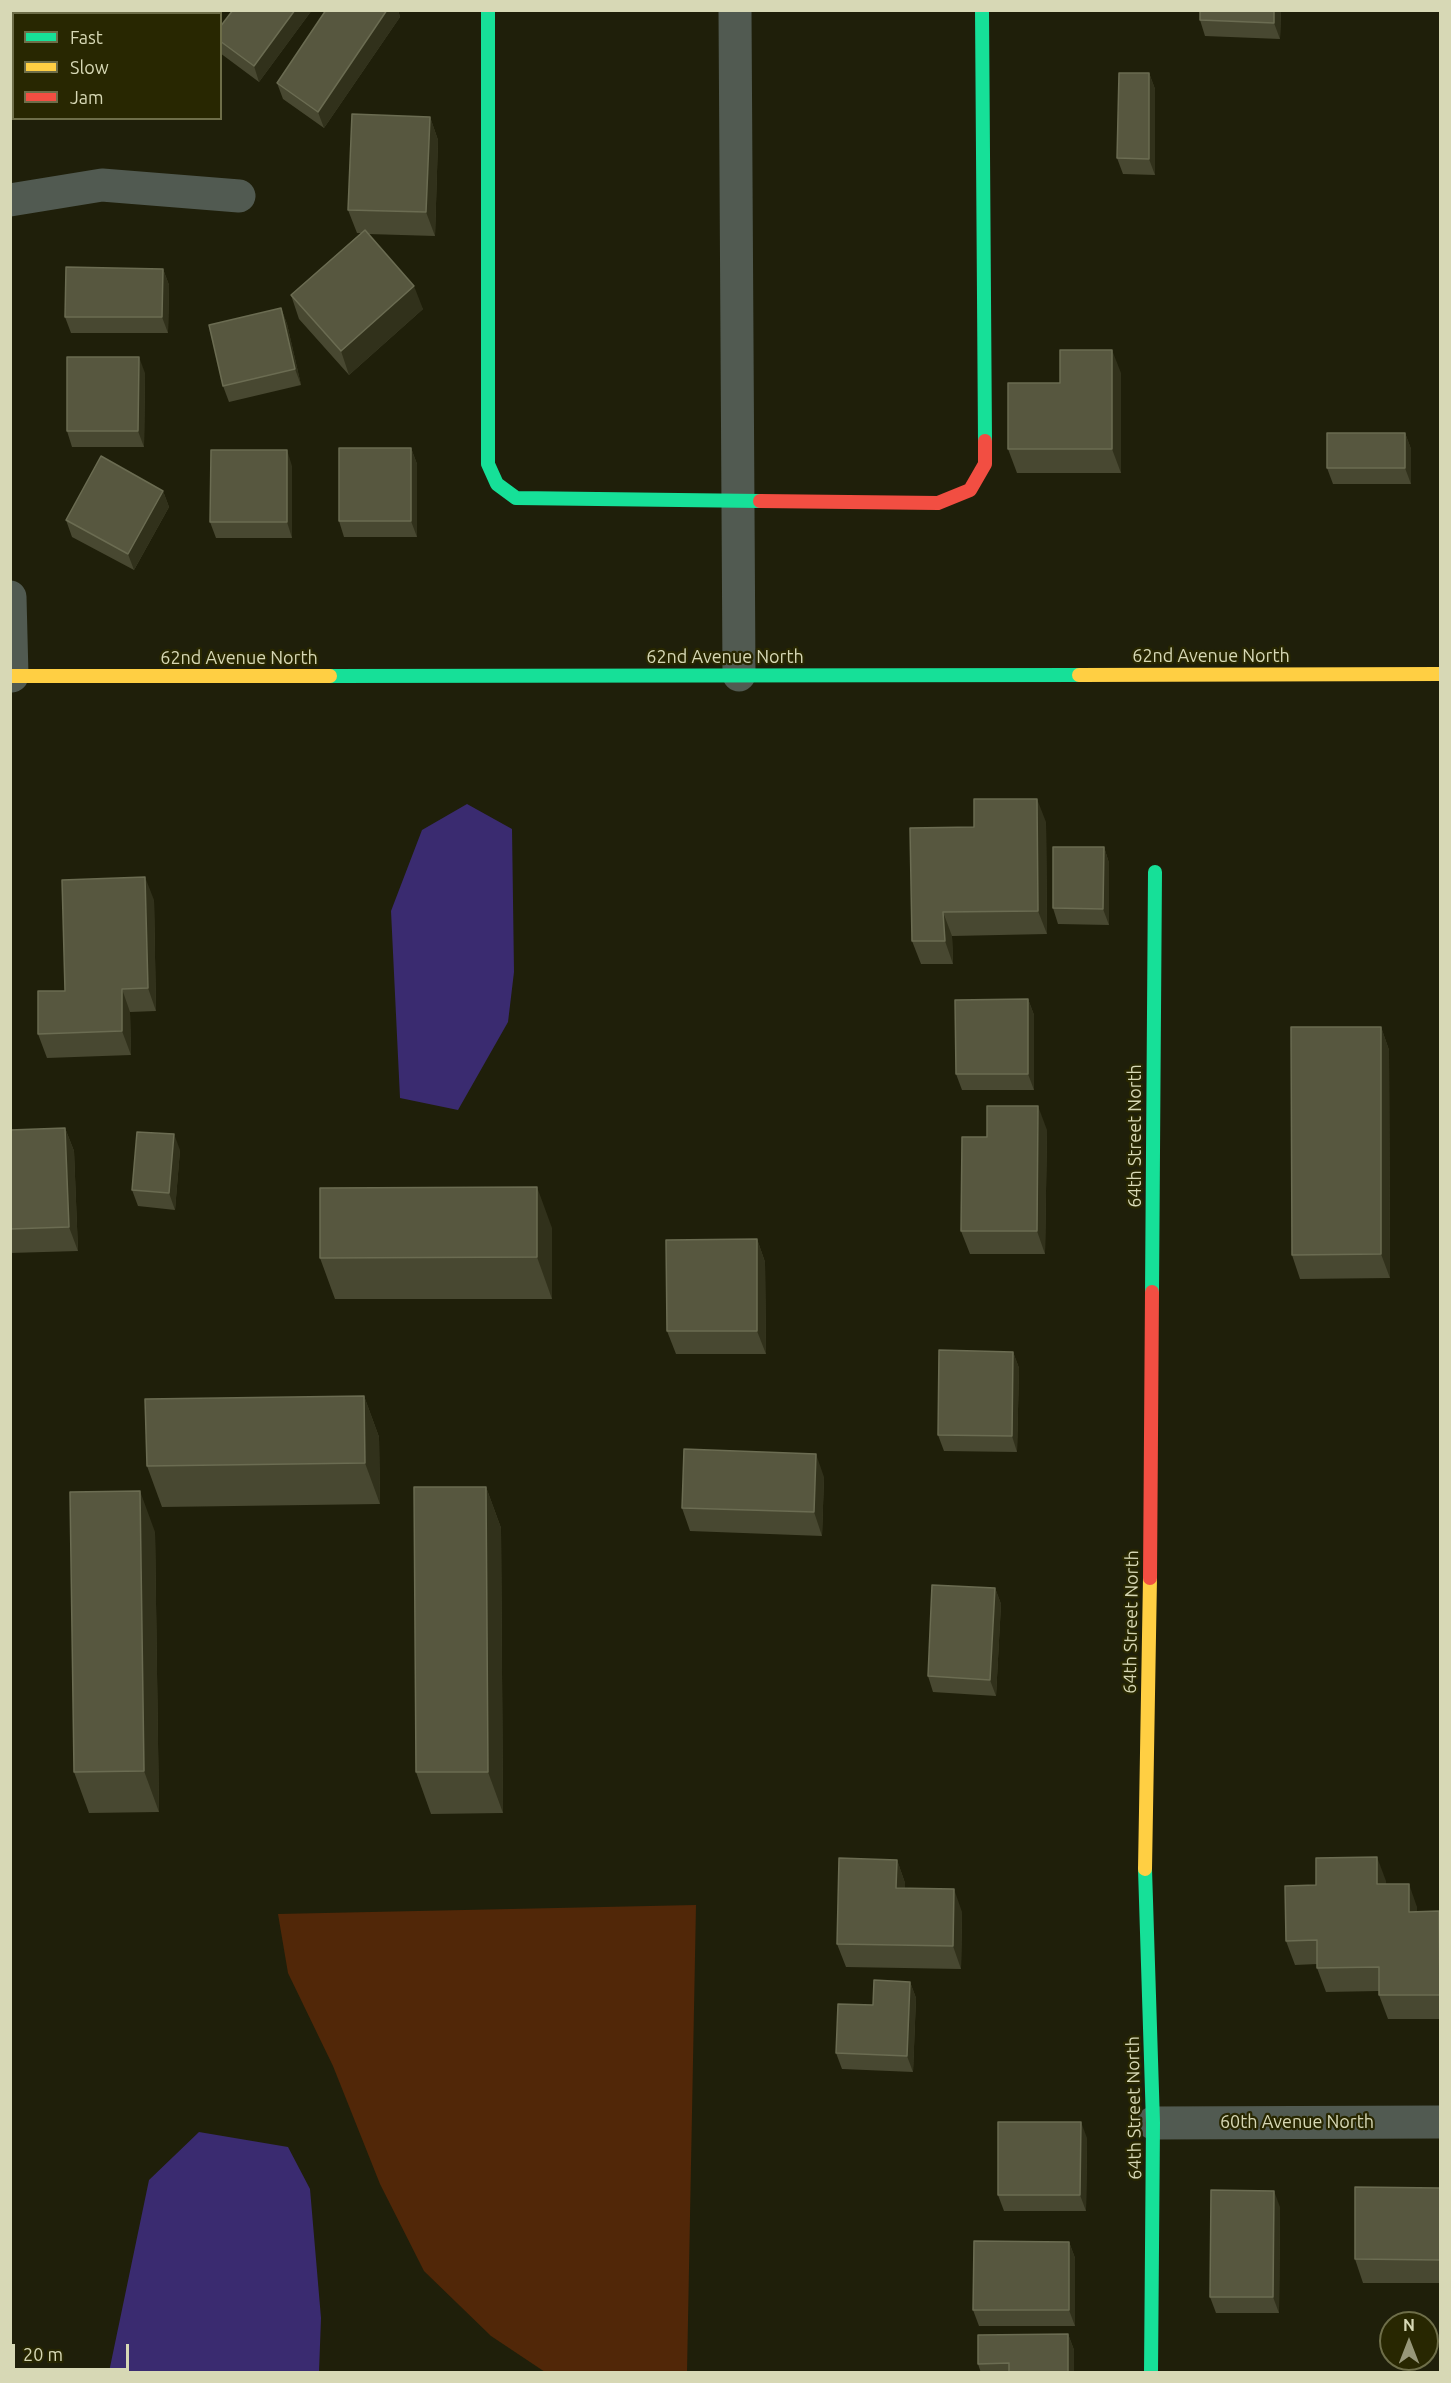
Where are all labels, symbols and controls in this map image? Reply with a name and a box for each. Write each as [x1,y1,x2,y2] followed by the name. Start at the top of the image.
[12,12,222,120] legend
[70,27,103,47] text: Fast
[70,57,109,77] text: Slow
[70,87,104,107] text: Jam
[1132,645,1290,667] street label: 62nd Avenue North
[646,646,804,668] street label: 62nd Avenue North
[160,647,318,669] street label: 62nd Avenue North
[1124,1064,1146,1208] street label: 64th Street North
[1119,1550,1143,1694] street label: 64th Street North
[1122,2036,1146,2180] street label: 64th Street North
[1220,2111,1374,2133] street label: 60th Avenue North
[1379,2311,1439,2371] north arrow
[1403,2316,1415,2334] text: N
[15,2332,132,2370] scale bar
[23,2344,63,2364] text: 20 m

